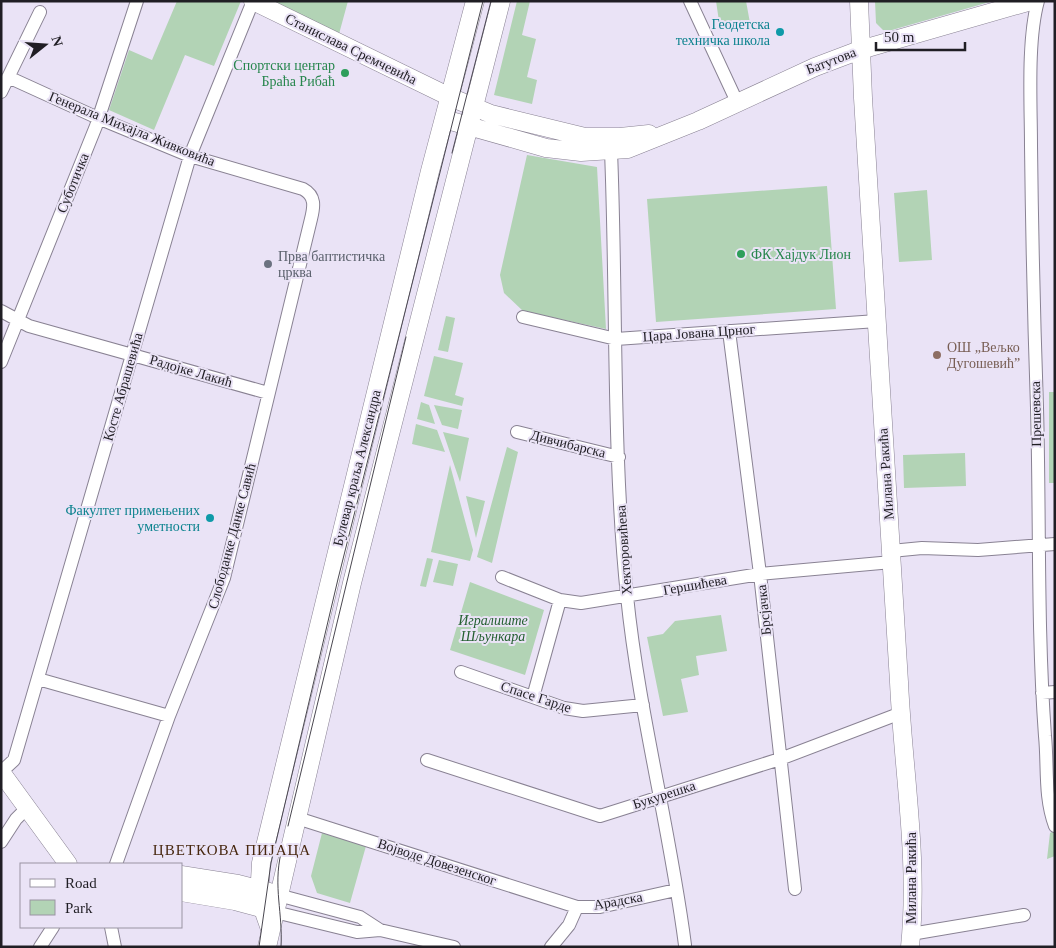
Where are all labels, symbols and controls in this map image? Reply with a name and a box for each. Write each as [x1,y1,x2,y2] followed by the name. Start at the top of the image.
[283,11,420,88] street label: Станислава Сремчевића
[676,17,771,48] place label: Геодетска техничка школа
[20,20,70,70] north arrow
[876,20,965,52] scale bar
[774,26,786,38] marker: Геодетска техничка школа
[884,29,915,45] text: 50 m
[48,34,66,48] text: N
[804,44,859,77] street label: Батутова
[233,58,335,89] place label: Спортски центар Браћа Рибаћ
[339,67,351,79] marker: Спортски центар Браћа Рибаћ
[47,89,218,170] street label: Генерала Михајла Живковића
[54,150,92,215] street label: Суботичка
[751,247,852,262] place label: ФК Хајдук Лион
[735,248,747,260] marker: ФК Хајдук Лион
[278,249,386,280] place label: Прва баптистичка црква
[262,258,274,270] marker: Прва баптистичка црква
[642,322,756,344] street label: Цара Јована Црног
[100,330,146,443] street label: Косте Абрашевића
[947,340,1020,371] place label: ОШ „Вељко Дугошевић”
[931,349,943,361] marker: ОШ „Вељко Дугошевић”
[148,352,234,390] street label: Радојке Лакић
[1028,380,1044,447] street label: Прешевска
[330,388,384,548] street label: Булевар краља Александра
[529,427,608,461] street label: Дивчибарска
[875,427,897,520] street label: Милана Ракића
[205,462,259,610] street label: Слободанке Данке Савић
[65,503,201,534] place label: Факултет примењених уметности
[613,504,635,595] street label: Хекторовићева
[204,512,216,524] marker: Факултет примењених уметности
[662,572,729,598] street label: Гершићева
[754,583,774,636] street label: Брсјачка
[457,613,528,644] park label: Игралиште Шљункара
[499,679,573,715] street label: Спасе Гарде
[631,778,698,812] street label: Букурешка
[904,831,919,924] street label: Милана Ракића
[376,836,498,888] street label: Војводе Довезенског
[153,842,311,858] district label: ЦВЕТКОВА ПИЈАЦА
[20,863,182,928] legend
[65,875,97,891] text: Road
[592,889,644,913] street label: Арадска
[65,900,93,916] text: Park

